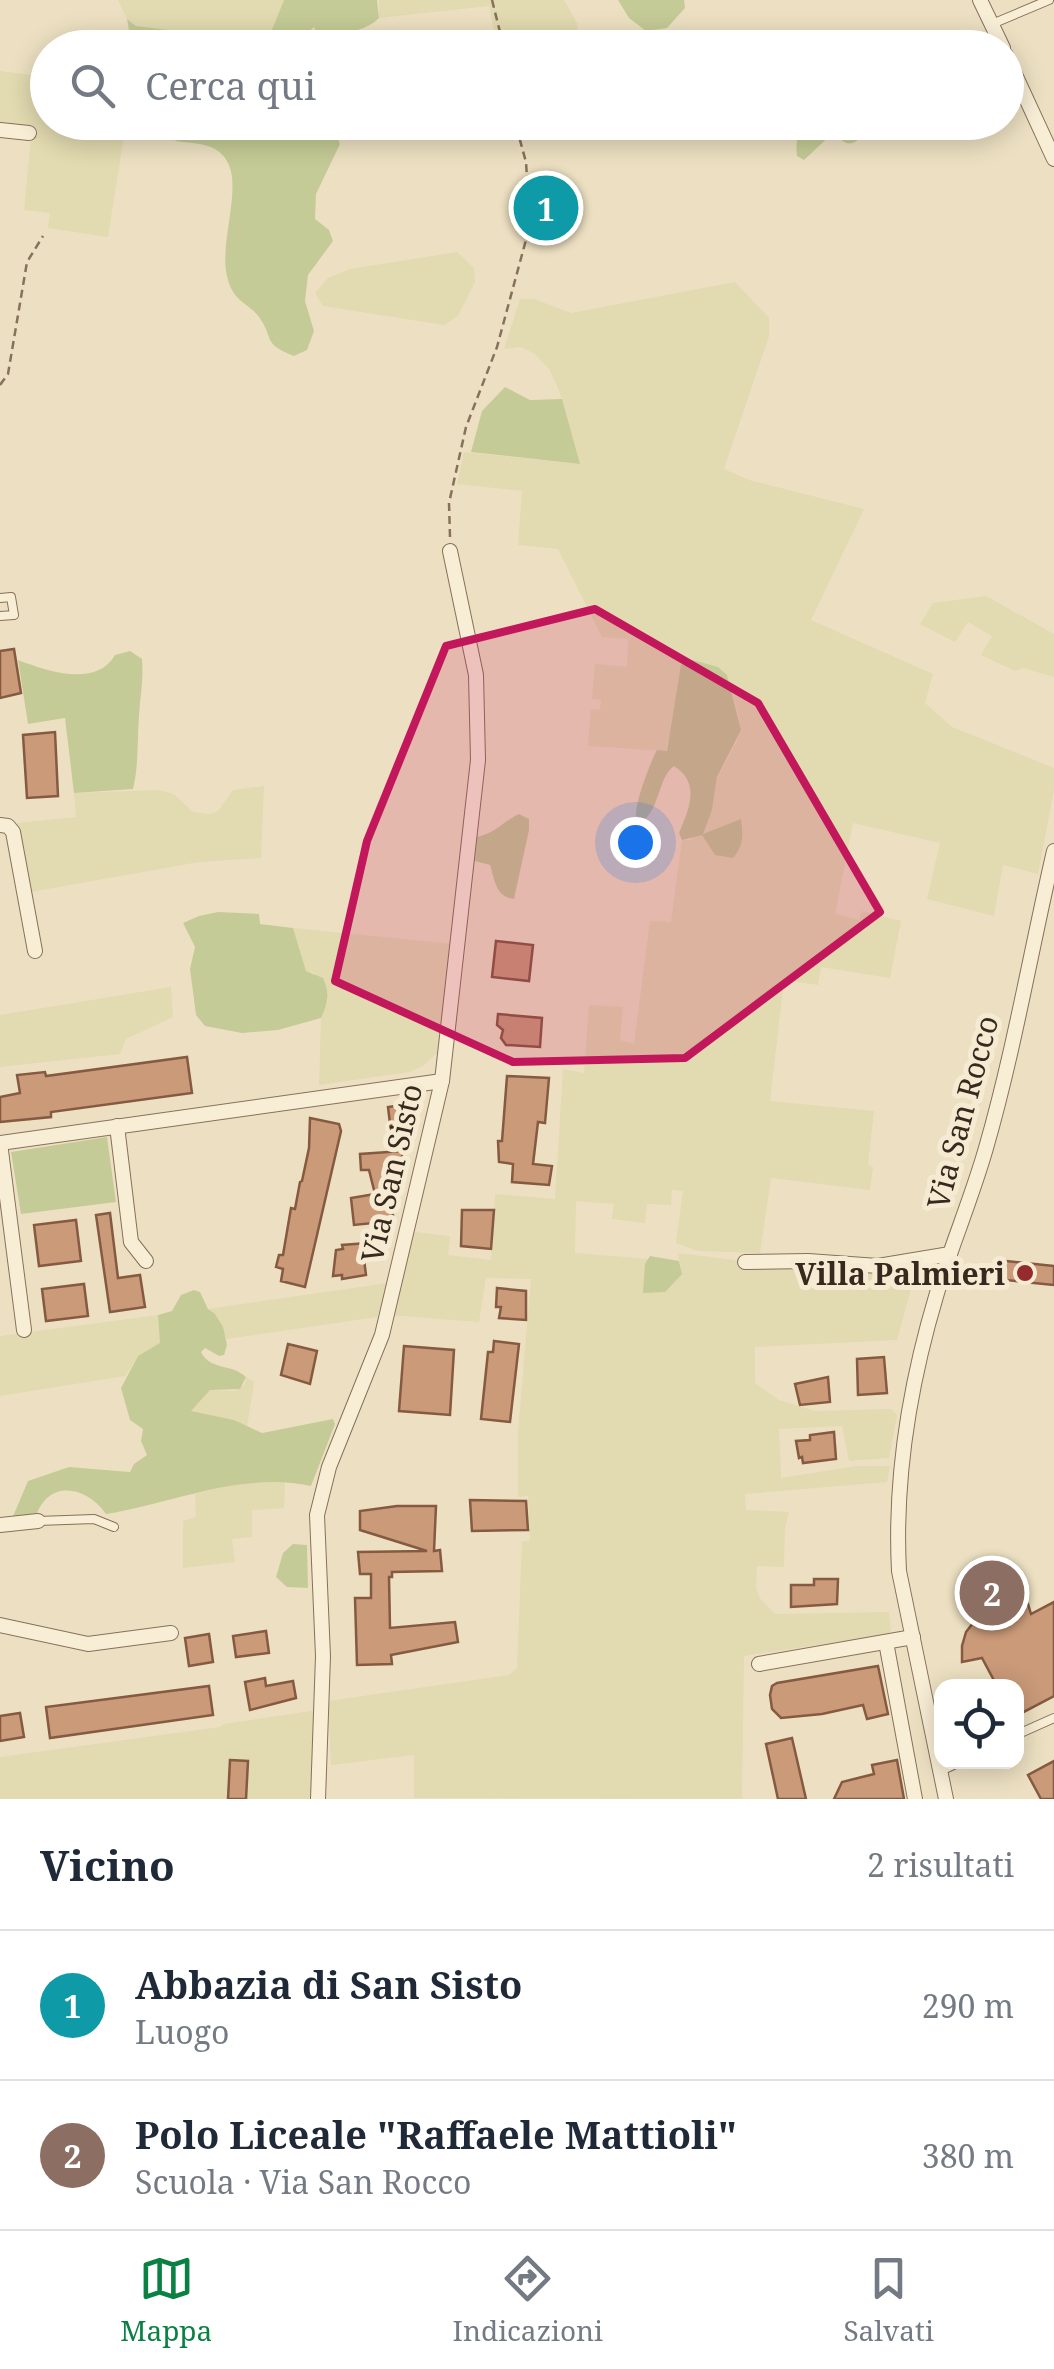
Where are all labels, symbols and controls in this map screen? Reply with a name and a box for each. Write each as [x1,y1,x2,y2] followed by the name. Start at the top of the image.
[30,30,1024,140] search box
[65,58,120,113] icon: search
[145,59,316,111] text: Cerca qui
[514,170,578,246] pin: 1
[610,817,661,868] your location
[916,1011,1008,1213] street label: Via San Rocco
[351,1080,431,1266] street label: Via San Sisto
[795,1253,1005,1294] place label: Villa Palmieri
[1014,1262,1036,1284] marker: Villa Palmieri
[960,1556,1024,1630] pin: 2
[934,1679,1024,1769] map controls
[934,1679,1024,1769] button: locate
[40,1836,175,1893] text: Vicino
[867,1843,1014,1886] text: 2 risultati
[135,1958,522,2010] text: Abbazia di San Sisto
[63,1984,82,2027] text: 1
[922,1984,1014,2027] text: 290 m
[135,2010,229,2053] text: Luogo
[135,2108,737,2160] text: Polo Liceale "Raffaele Mattioli"
[63,2134,82,2177] text: 2
[922,2134,1014,2177] text: 380 m
[135,2160,471,2203] text: Scuola · Via San Rocco
[120,2251,212,2349] tab: Mappa
[453,2251,603,2349] tab: Indicazioni
[843,2251,934,2349] tab: Salvati

